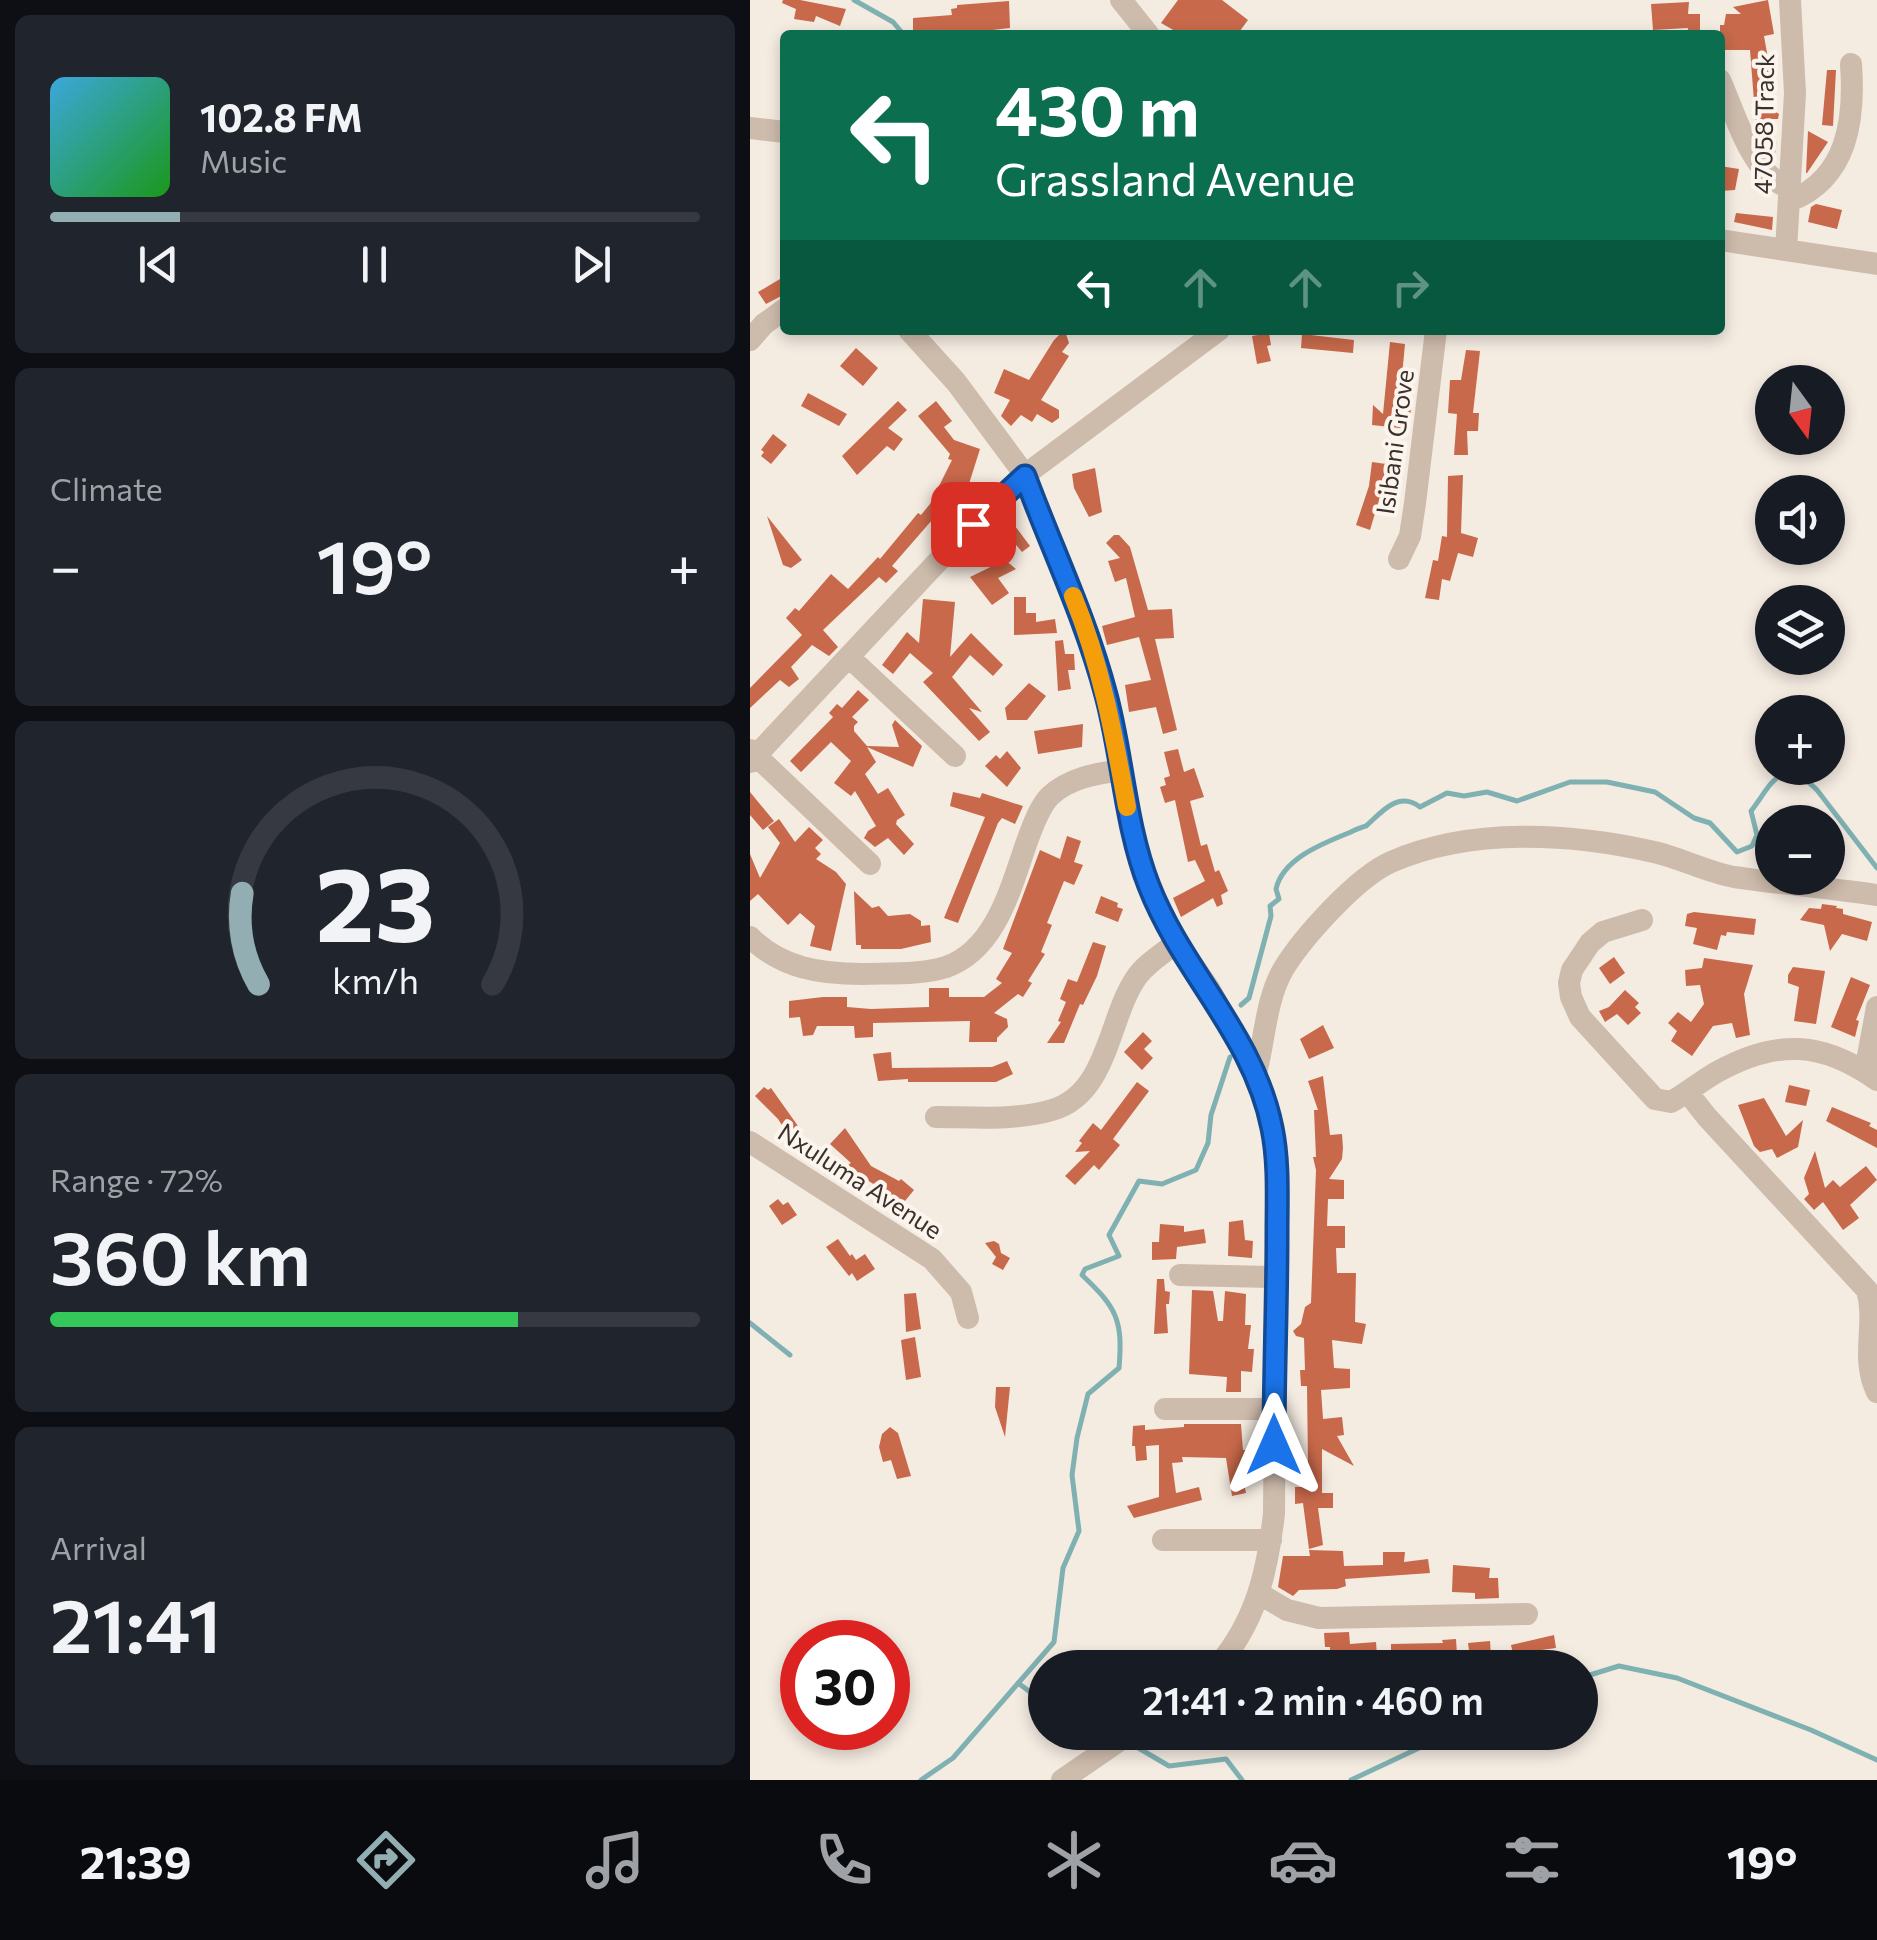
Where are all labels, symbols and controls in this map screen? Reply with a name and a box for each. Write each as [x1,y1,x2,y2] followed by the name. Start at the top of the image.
[1747,53,1779,195] street label: 47058 Track
[995,65,1200,150] text: 430 m
[830,70,960,200] icon: left
[200,93,363,140] text: 102.8 FM
[200,140,287,180] text: Music
[995,150,1355,205] text: Grassland Avenue
[131,237,186,292] icon: previous
[347,237,402,292] icon: pause
[564,237,619,292] icon: next
[1068,260,1123,315] icon: left
[1173,260,1228,315] icon: ahead
[1278,260,1333,315] icon: ahead
[1383,260,1438,315] icon: right
[1755,365,1845,455] north arrow
[1755,365,1845,895] map controls
[1369,367,1419,516] street label: Isibani Grove
[50,468,163,508] text: Climate
[1755,475,1845,565] button: sound
[931,482,1016,567] pin
[946,497,1001,552] icon: arrive
[316,518,432,609] text: 19°
[50,531,81,598] text: −
[668,531,700,598] text: +
[1755,585,1845,675] button: layers
[1755,695,1845,785] button: +
[1755,805,1845,895] button: −
[315,836,435,963] text: 23
[332,958,418,1001] text: km/h
[773,1116,948,1244] street label: Nxuluma Avenue
[50,1159,223,1199] text: Range · 72%
[50,1209,311,1300] text: 360 km
[1222,1393,1326,1497] position arrow
[50,1527,147,1567] text: Arrival
[50,1577,222,1668] text: 21:41
[780,1620,910,1750] speed limit sign: 30
[1142,1676,1484,1723] text: 21:41 · 2 min · 460 m
[351,1825,421,1895] icon: directions
[580,1825,650,1895] icon: music
[809,1825,879,1895] icon: phone
[1039,1825,1109,1895] icon: climate
[1268,1825,1338,1895] icon: car
[1497,1825,1567,1895] icon: filters
[80,1833,192,1888] text: 21:39
[1727,1833,1797,1888] text: 19°

